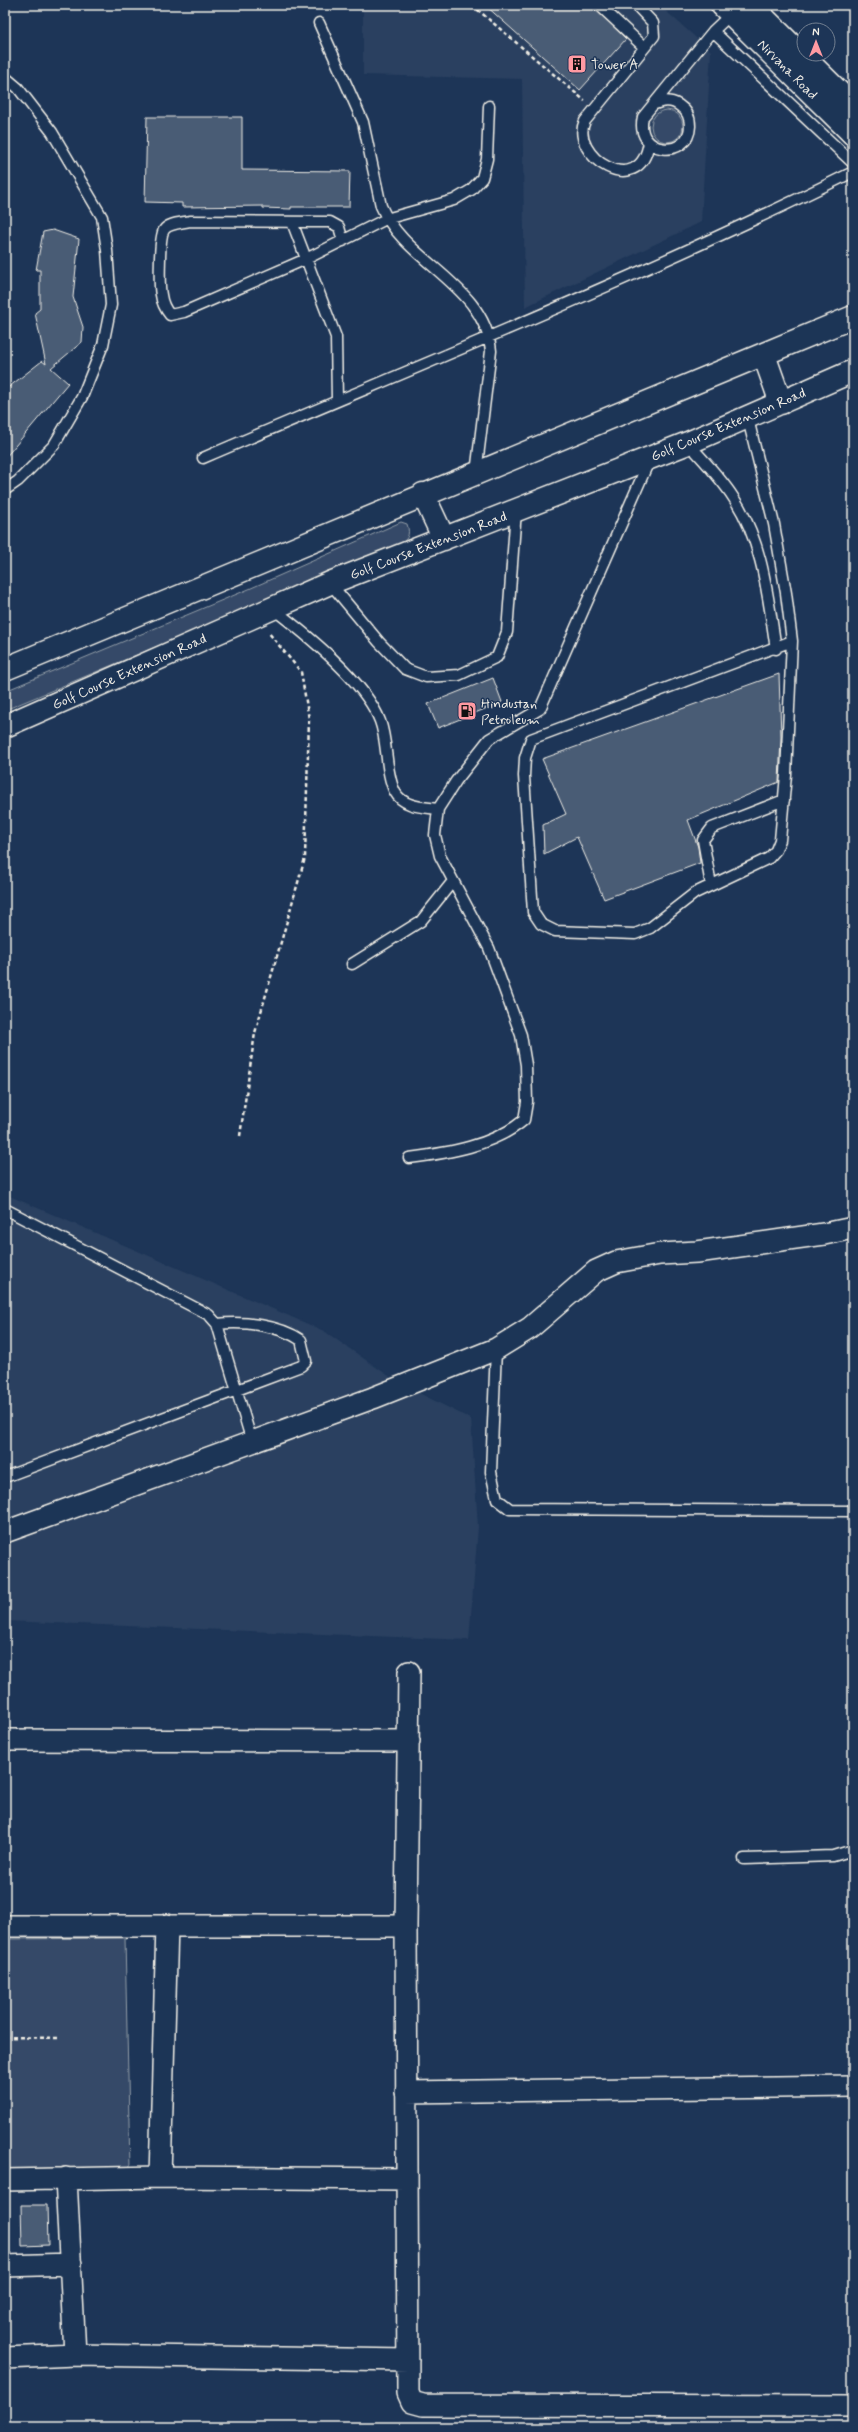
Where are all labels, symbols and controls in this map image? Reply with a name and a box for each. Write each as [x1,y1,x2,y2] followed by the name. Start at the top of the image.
[796,22,836,62] north arrow
[812,26,820,40] text: N
[753,36,821,104] street label: Nirvana Road
[566,53,588,75] building icon: Tower A
[591,56,639,74] place label: Tower A
[648,384,809,466] street label: Golf Course Extension Road
[347,508,509,584] street label: Golf Course Extension Road
[50,630,209,714] street label: Golf Course Extension Road
[481,695,540,729] place label: Hindustan Petroleum
[456,700,478,722] fuel station icon: Hindustan Petroleum

